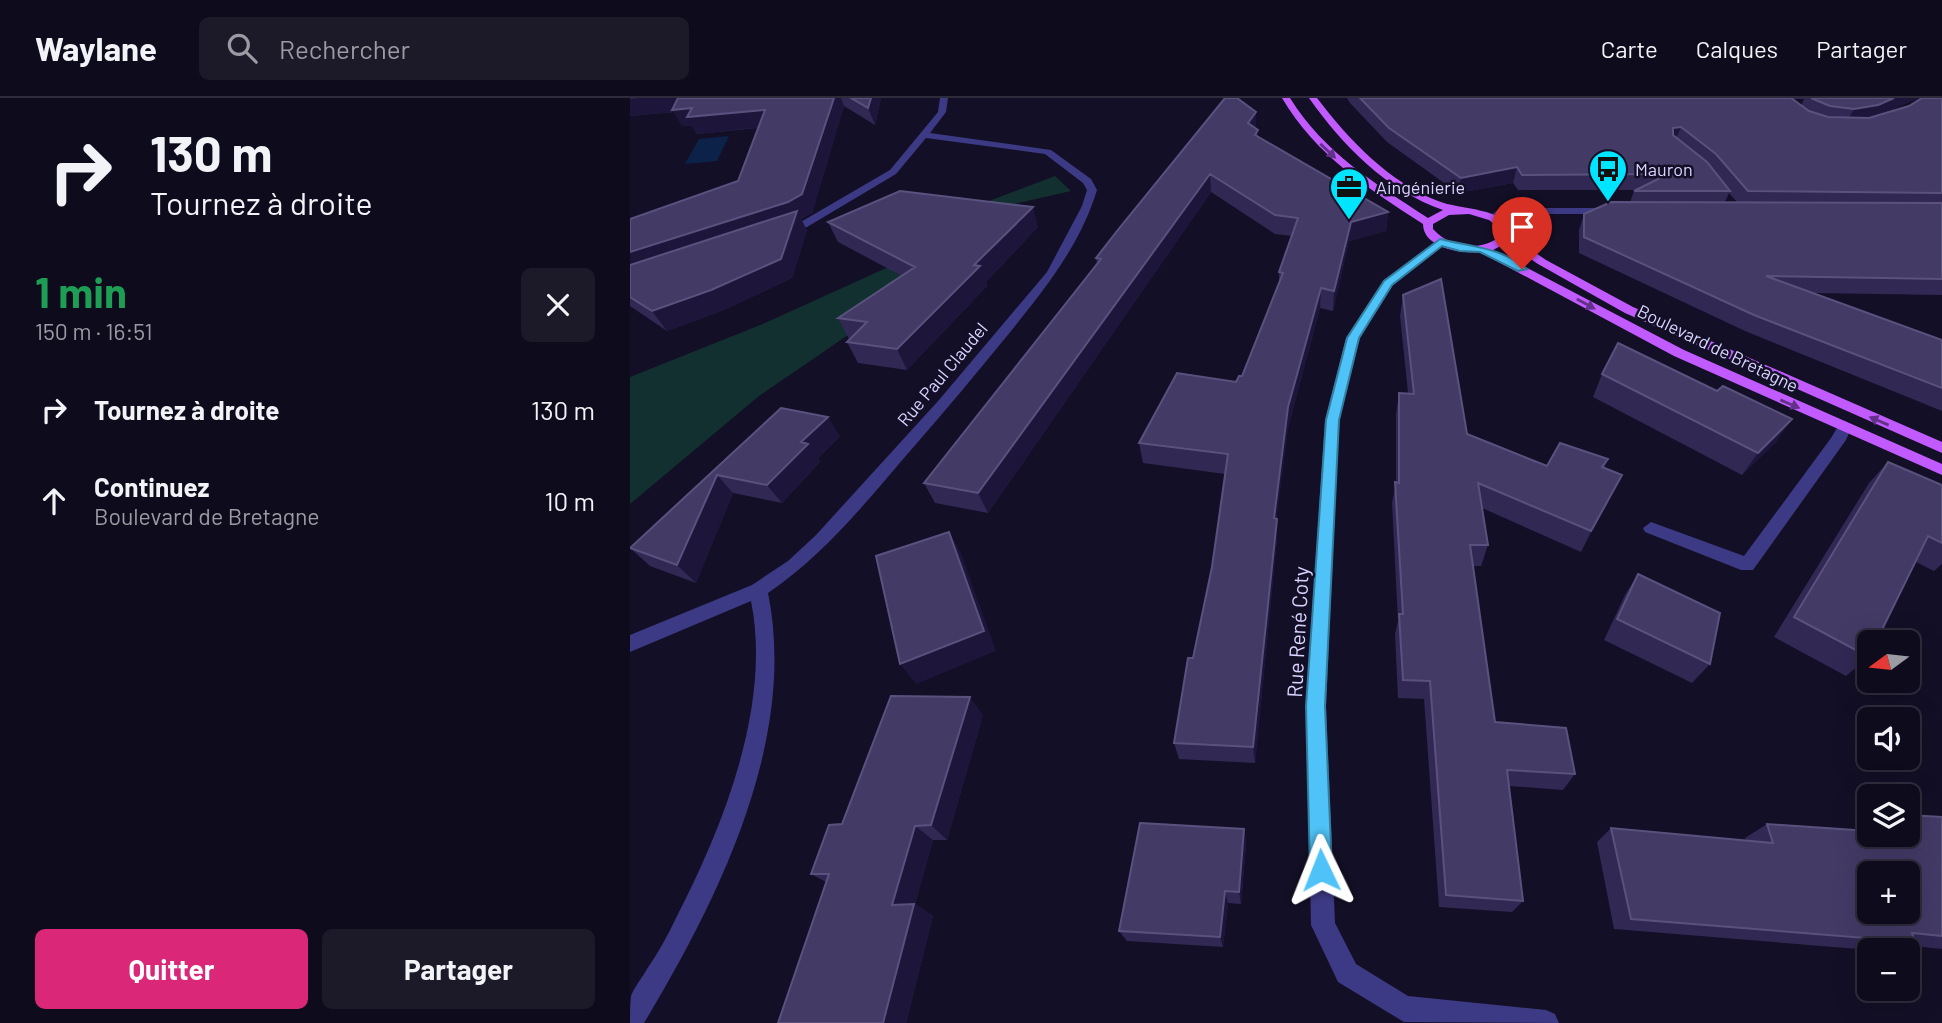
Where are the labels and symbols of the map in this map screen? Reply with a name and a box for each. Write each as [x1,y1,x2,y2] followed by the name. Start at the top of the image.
[1319,142,1336,158] one-way arrow
[1587,148,1629,203] bus stop icon: Mauron
[1635,158,1693,180] place label: Mauron
[1328,166,1370,221] office icon: Aingénierie
[1376,176,1465,198] place label: Aingénierie
[1492,197,1552,269] pin
[1576,298,1595,310] one-way arrow
[1634,299,1802,397] street label: Boulevard de Bretagne
[892,318,992,430] street label: Rue Paul Claudel
[1779,399,1800,410] one-way arrow
[1869,415,1890,426] one-way arrow
[1281,565,1313,698] street label: Rue René Coty
[1857,630,1920,693] north arrow
[1284,833,1358,907] position arrow

